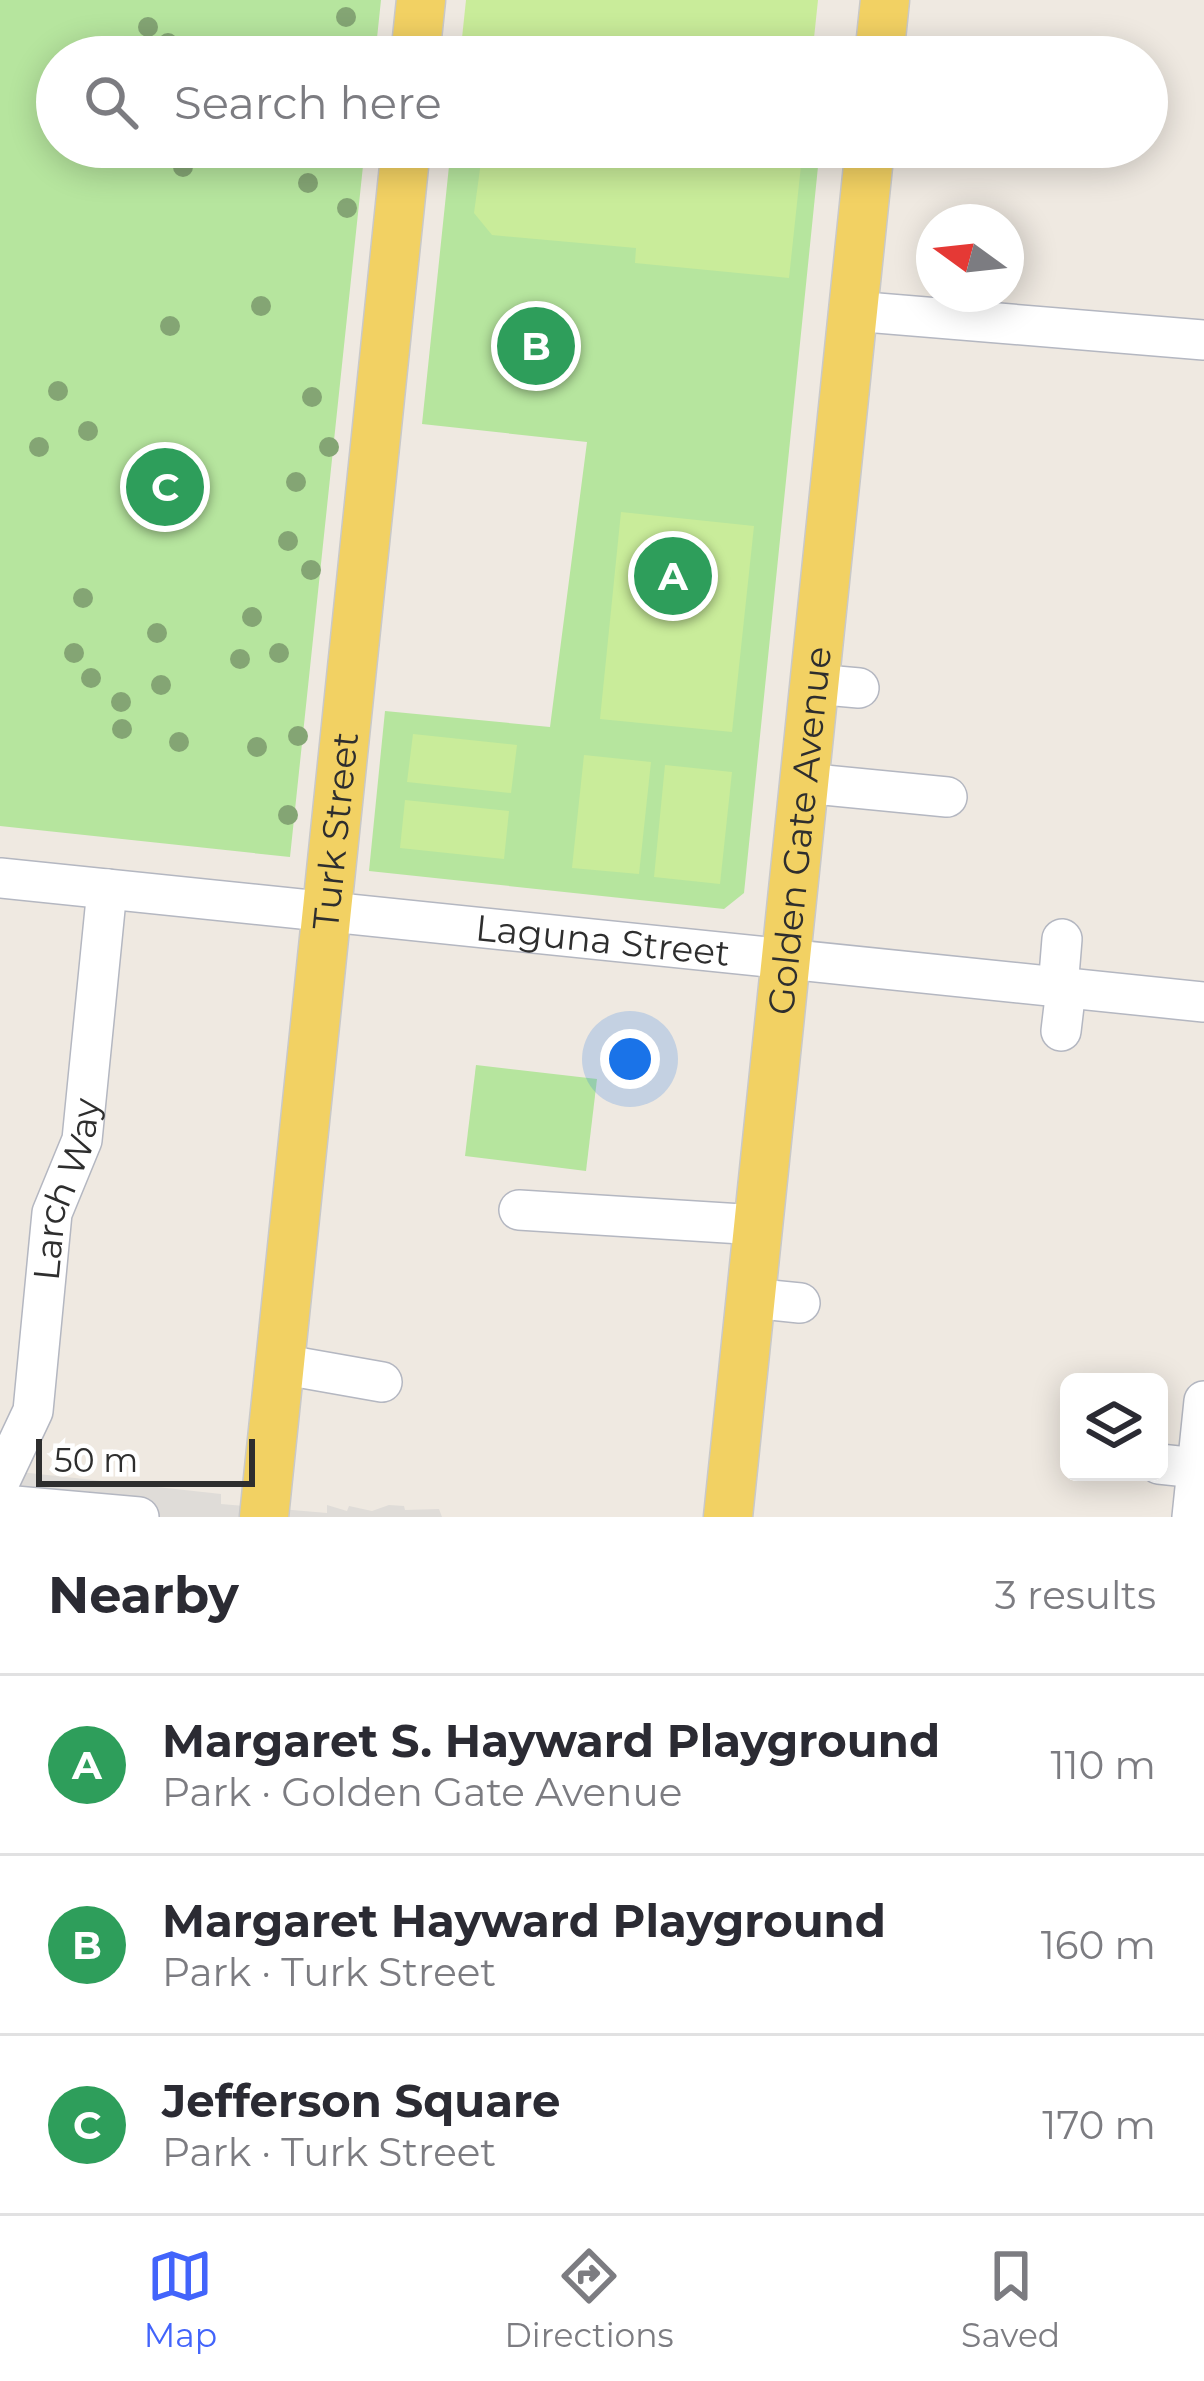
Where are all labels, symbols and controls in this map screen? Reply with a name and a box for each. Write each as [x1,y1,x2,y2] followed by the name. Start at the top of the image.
[36,36,1168,168] search box
[78,69,144,135] icon: search
[174,75,442,130] text: Search here
[916,204,1024,312] north arrow
[497,301,575,391] pin: B
[126,442,204,532] pin: C
[634,531,712,621] pin: A
[758,644,840,1017] street label: Golden Gate Avenue
[303,730,367,932] street label: Turk Street
[474,905,732,975] street label: Laguna Street
[600,1029,660,1089] your location
[24,1096,108,1282] street label: Larch Way
[1060,1373,1168,1481] map controls
[1060,1373,1168,1481] button: layers
[36,1433,255,1486] scale bar
[54,1440,138,1480] text: 50 m
[48,1564,239,1626] text: Nearby
[995,1571,1156,1619] text: 3 results
[162,1713,940,1768] text: Margaret S. Hayward Playground
[72,1741,102,1789] text: A
[1050,1741,1156,1789] text: 110 m
[162,1768,682,1816] text: Park · Golden Gate Avenue
[162,1893,886,1948] text: Margaret Hayward Playground
[72,1921,102,1969] text: B
[1041,1921,1156,1969] text: 160 m
[162,1948,496,1996] text: Park · Turk Street
[162,2073,560,2128] text: Jefferson Square
[73,2101,101,2149] text: C
[1042,2101,1156,2149] text: 170 m
[162,2128,496,2176] text: Park · Turk Street
[144,2243,217,2355] tab: Map
[505,2243,674,2355] tab: Directions
[961,2243,1060,2355] tab: Saved

